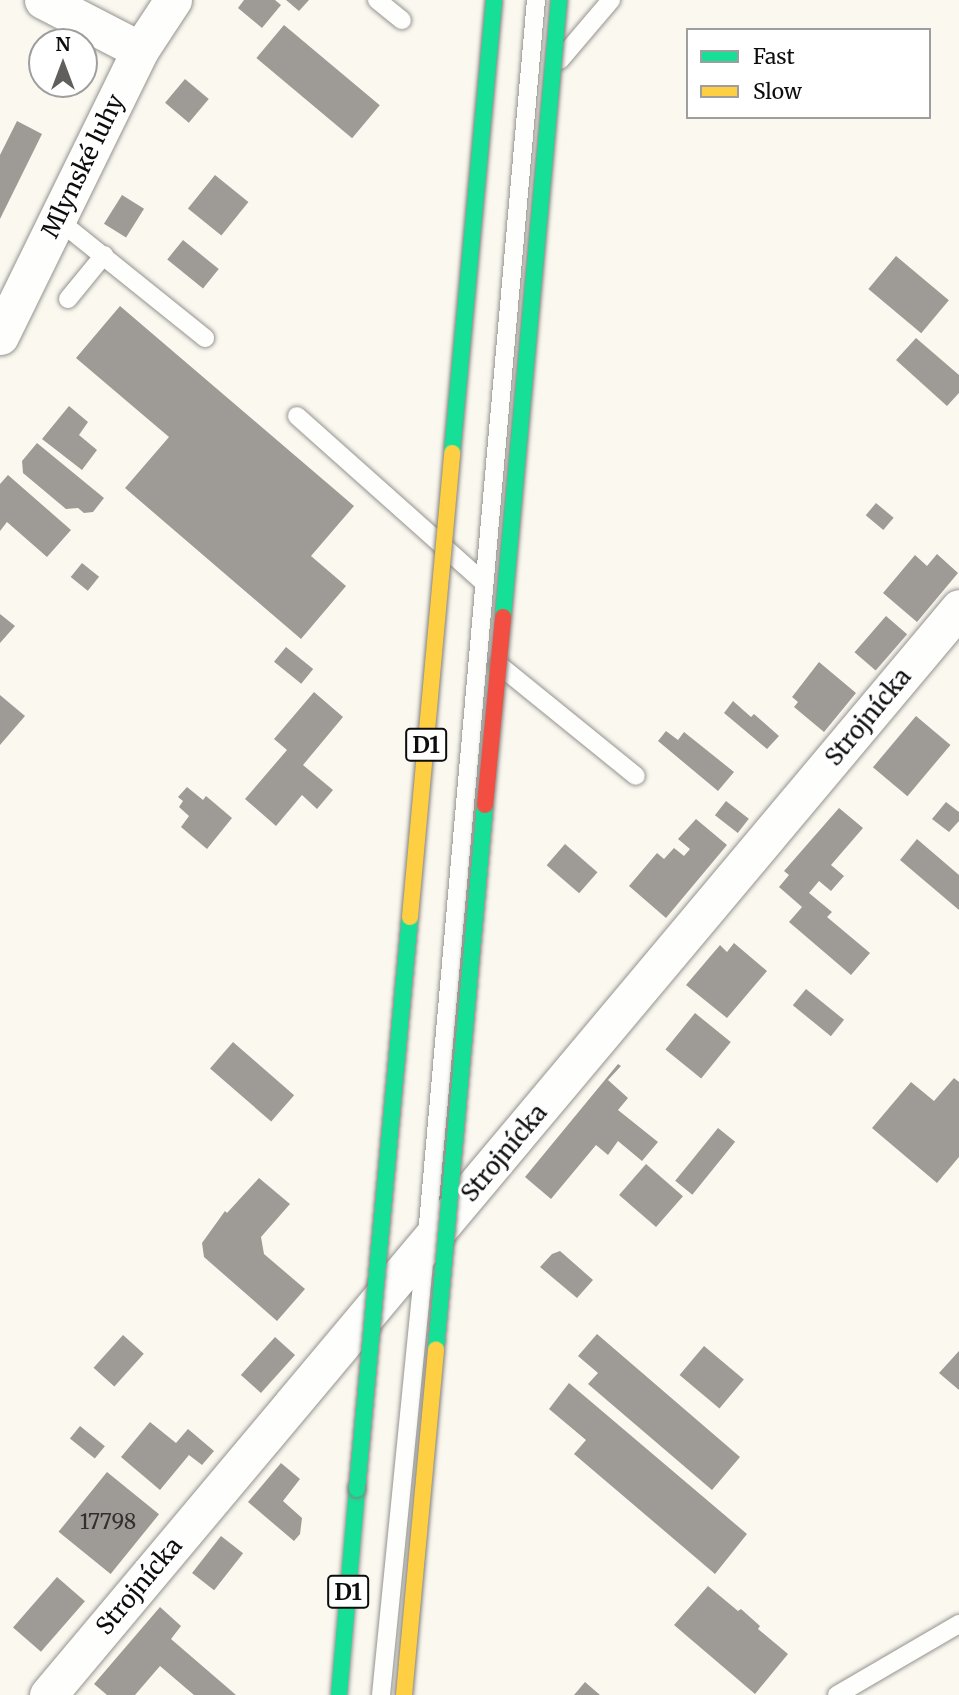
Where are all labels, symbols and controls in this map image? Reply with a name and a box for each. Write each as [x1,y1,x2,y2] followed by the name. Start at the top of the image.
[28,28,98,98] north arrow
[686,28,931,119] legend
[55,32,71,56] text: N
[753,43,795,70] text: Fast
[753,78,802,105] text: Slow
[36,89,130,243] street label: Mlynské luhy
[819,663,917,771] street label: Strojnícka
[405,726,447,764] road number: D1
[455,1099,553,1207] street label: Strojnícka
[80,1509,136,1535] house number: 17798
[90,1532,188,1640] street label: Strojnícka
[327,1572,369,1611] road number: D1

